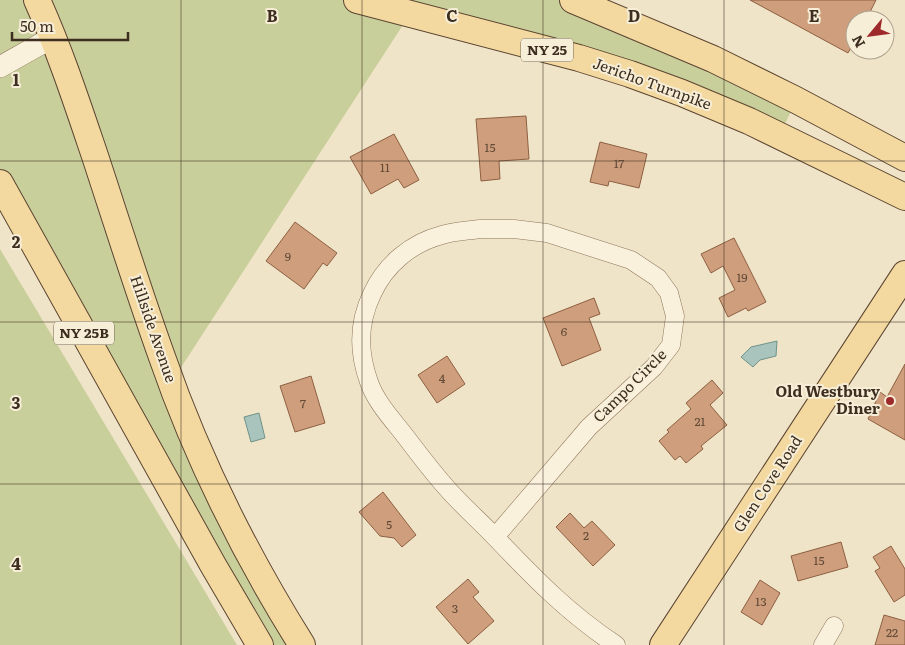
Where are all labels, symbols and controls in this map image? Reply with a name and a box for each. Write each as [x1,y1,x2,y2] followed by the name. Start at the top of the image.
[266,3,278,27] text: B
[446,3,458,27] text: C
[628,3,640,27] text: D
[809,3,820,27] text: E
[12,10,129,42] scale bar
[845,10,895,60] north arrow
[20,14,54,37] text: 50 m
[846,32,869,52] text: N
[521,38,573,62] road number: NY 25
[590,50,715,115] street label: Jericho Turnpike
[13,67,20,91] text: 1
[485,138,495,156] house number: 15
[614,154,624,172] house number: 17
[380,158,390,176] house number: 11
[12,229,21,253] text: 2
[285,247,291,265] house number: 9
[736,268,748,286] house number: 19
[125,272,184,385] street label: Hillside Avenue
[54,322,114,344] road number: NY 25B
[561,322,568,340] house number: 6
[587,343,671,427] street label: Campo Circle
[439,369,446,387] house number: 4
[775,379,881,419] place label: Old Westbury Diner
[12,390,21,414] text: 3
[300,394,306,412] house number: 7
[884,395,896,407] marker: Old Westbury Diner
[695,412,706,430] house number: 21
[727,430,807,536] street label: Glen Cove Road
[386,515,392,533] house number: 5
[583,526,589,544] house number: 2
[11,551,21,575] text: 4
[814,551,824,569] house number: 15
[755,592,767,610] house number: 13
[452,599,458,617] house number: 3
[886,623,898,641] house number: 22

